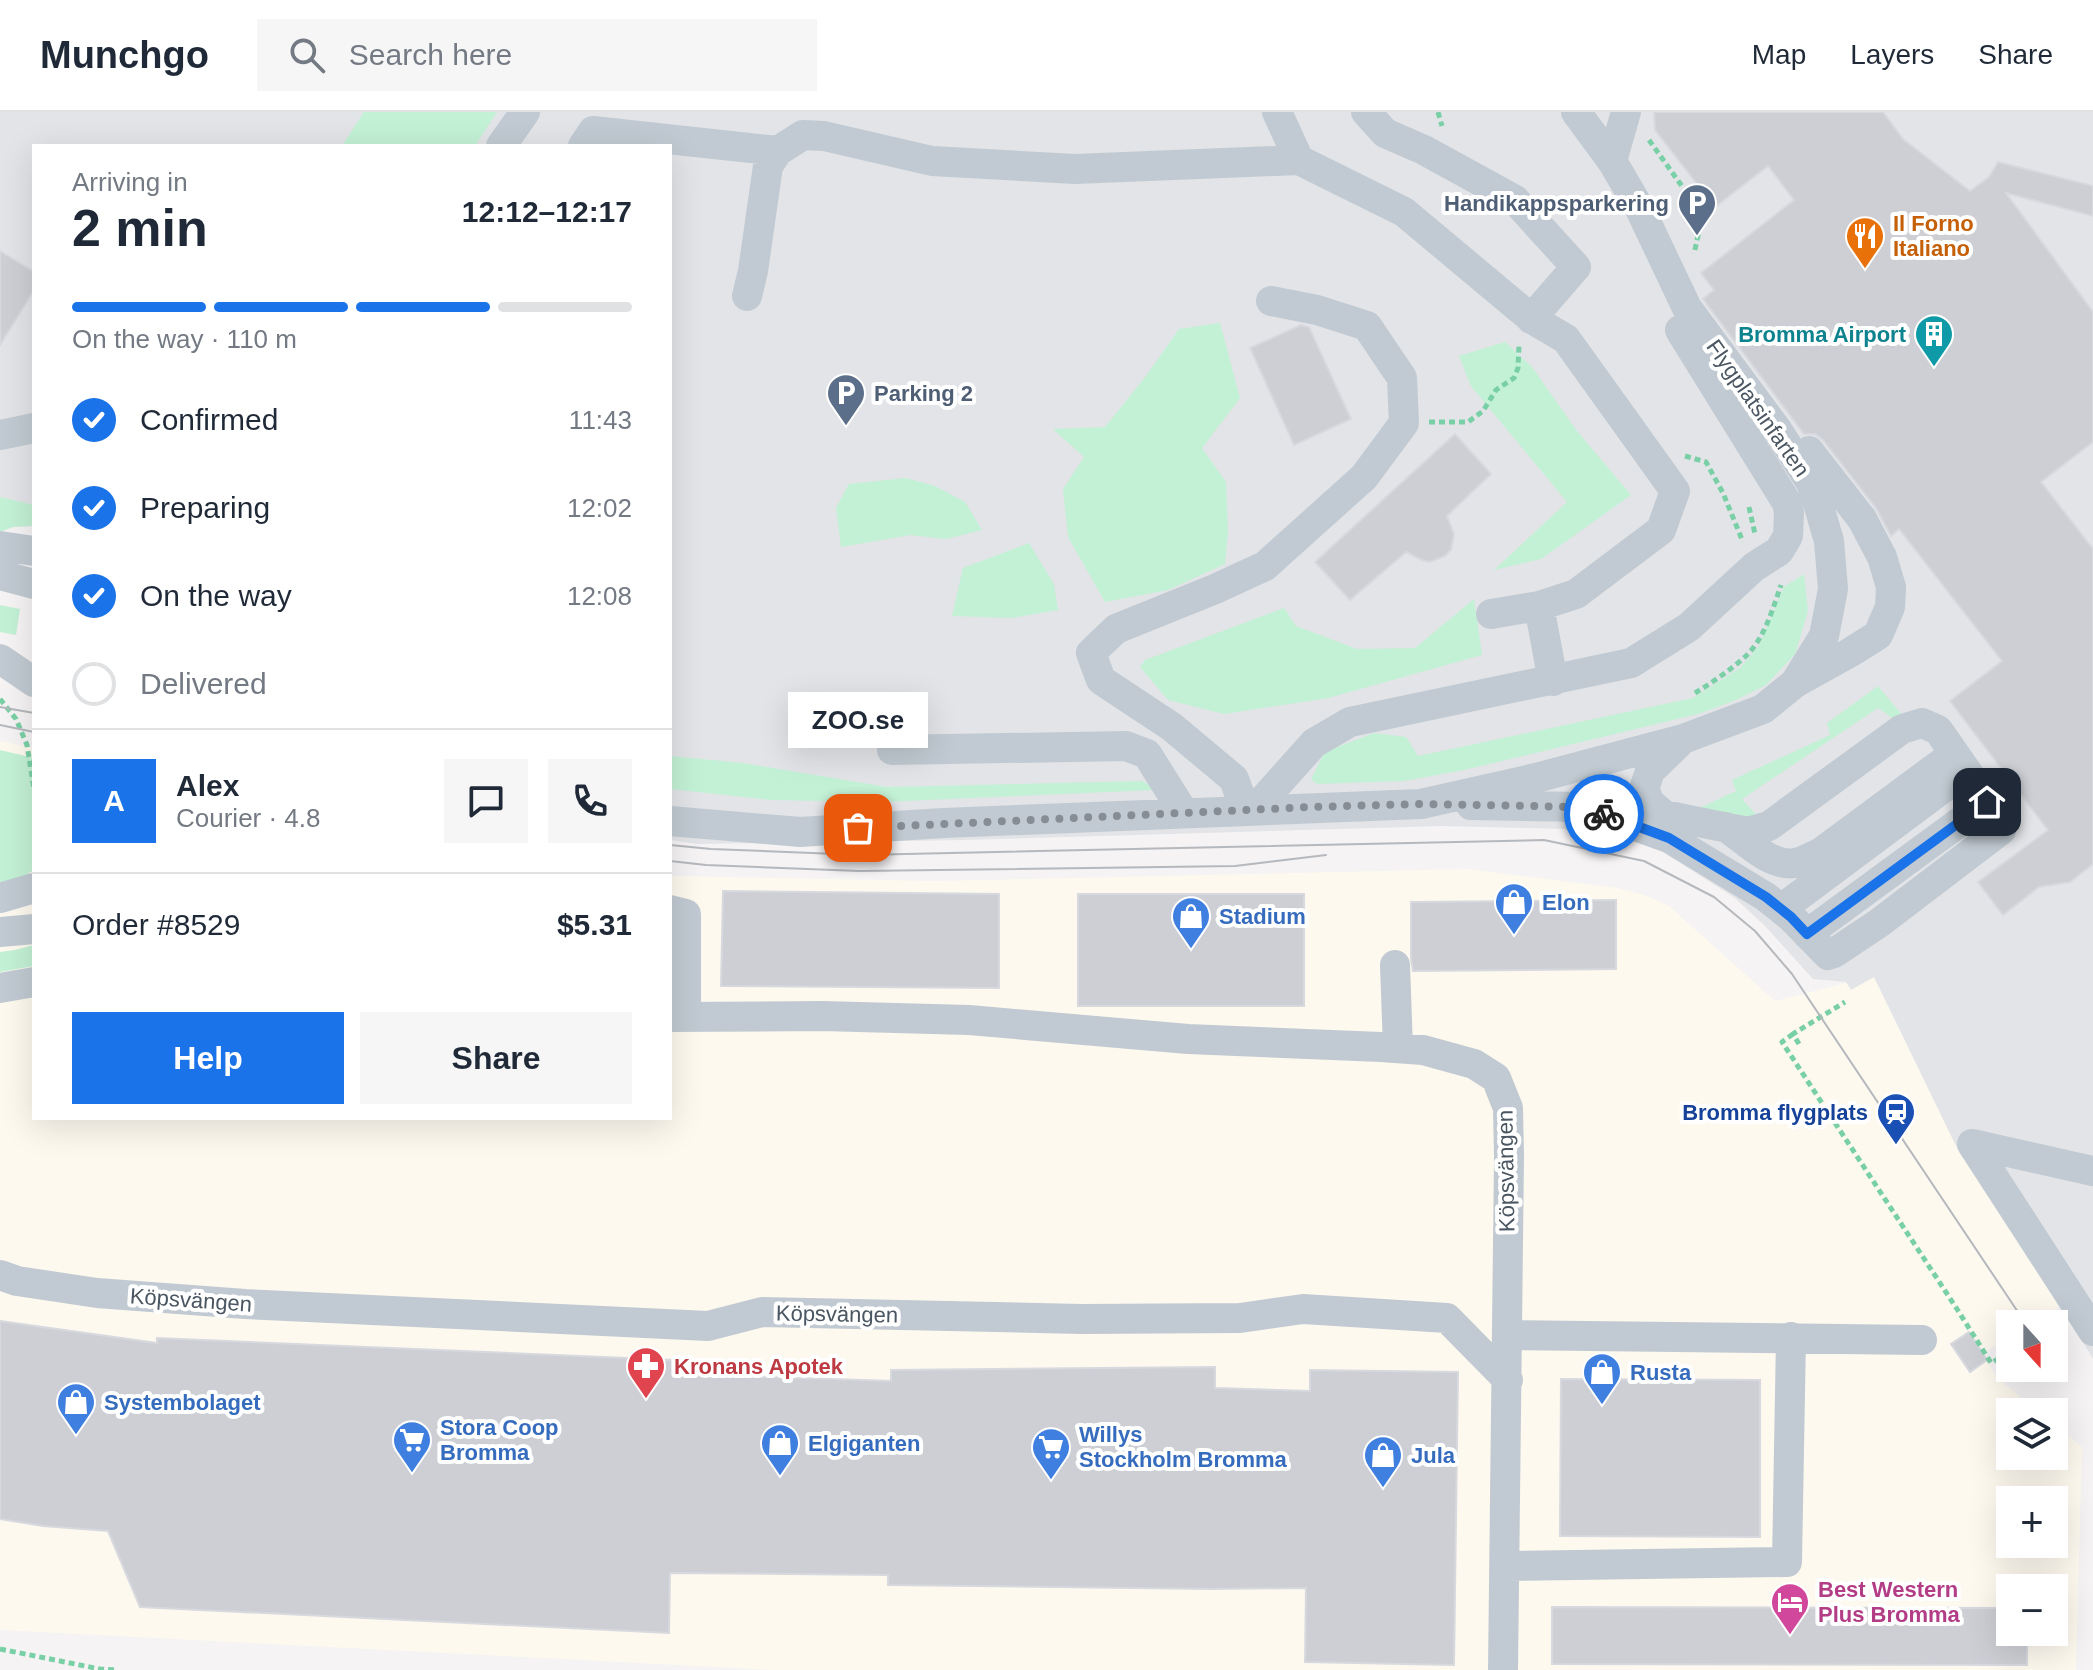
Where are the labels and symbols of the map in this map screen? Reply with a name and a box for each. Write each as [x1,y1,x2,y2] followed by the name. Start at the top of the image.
[1676,182,1718,237] parking icon: Handikappsparkering
[1444,191,1669,216] place label: Handikappsparkering
[1893,211,1974,261] place label: Il Forno Italiano
[1844,215,1886,270] restaurant icon: Il Forno Italiano
[1913,313,1955,368] building icon: Bromma Airport
[1738,322,1907,347] place label: Bromma Airport
[1701,335,1815,481] street label: Flygplatsinfarten
[825,372,867,427] parking icon: Parking 2
[874,381,973,406] place label: Parking 2
[788,692,928,748] callout: ZOO.se
[1953,768,2021,836] pin
[1564,774,1644,854] courier
[824,794,892,862] pin
[1493,881,1535,936] shop icon: Elon
[1542,890,1590,915] place label: Elon
[1170,895,1212,950] shop icon: Stadium
[1219,904,1306,929] place label: Stadium
[1875,1091,1917,1146] station icon: Bromma flygplats
[1682,1100,1868,1125] place label: Bromma flygplats
[1492,1110,1520,1232] street label: Köpsvängen
[129,1283,253,1317] street label: Köpsvängen
[776,1300,898,1328] street label: Köpsvängen
[1996,1310,2068,1382] north arrow
[625,1345,667,1400] pharmacy icon: Kronans Apotek
[1581,1351,1623,1406] shop icon: Rusta
[674,1354,844,1379] place label: Kronans Apotek
[1630,1360,1692,1385] place label: Rusta
[55,1381,97,1436] shop icon: Systembolaget
[104,1390,261,1415] place label: Systembolaget
[440,1415,559,1465] place label: Stora Coop Bromma
[391,1419,433,1474] supermarket icon: Stora Coop Bromma
[759,1422,801,1477] shop icon: Elgiganten
[1079,1422,1288,1472] place label: Willys Stockholm Bromma
[1030,1426,1072,1481] supermarket icon: Willys Stockholm Bromma
[808,1431,920,1456] place label: Elgiganten
[1362,1434,1404,1489] shop icon: Jula
[1411,1443,1456,1468] place label: Jula
[1818,1577,1961,1627] place label: Best Western Plus Bromma
[1769,1581,1811,1636] hotel icon: Best Western Plus Bromma

